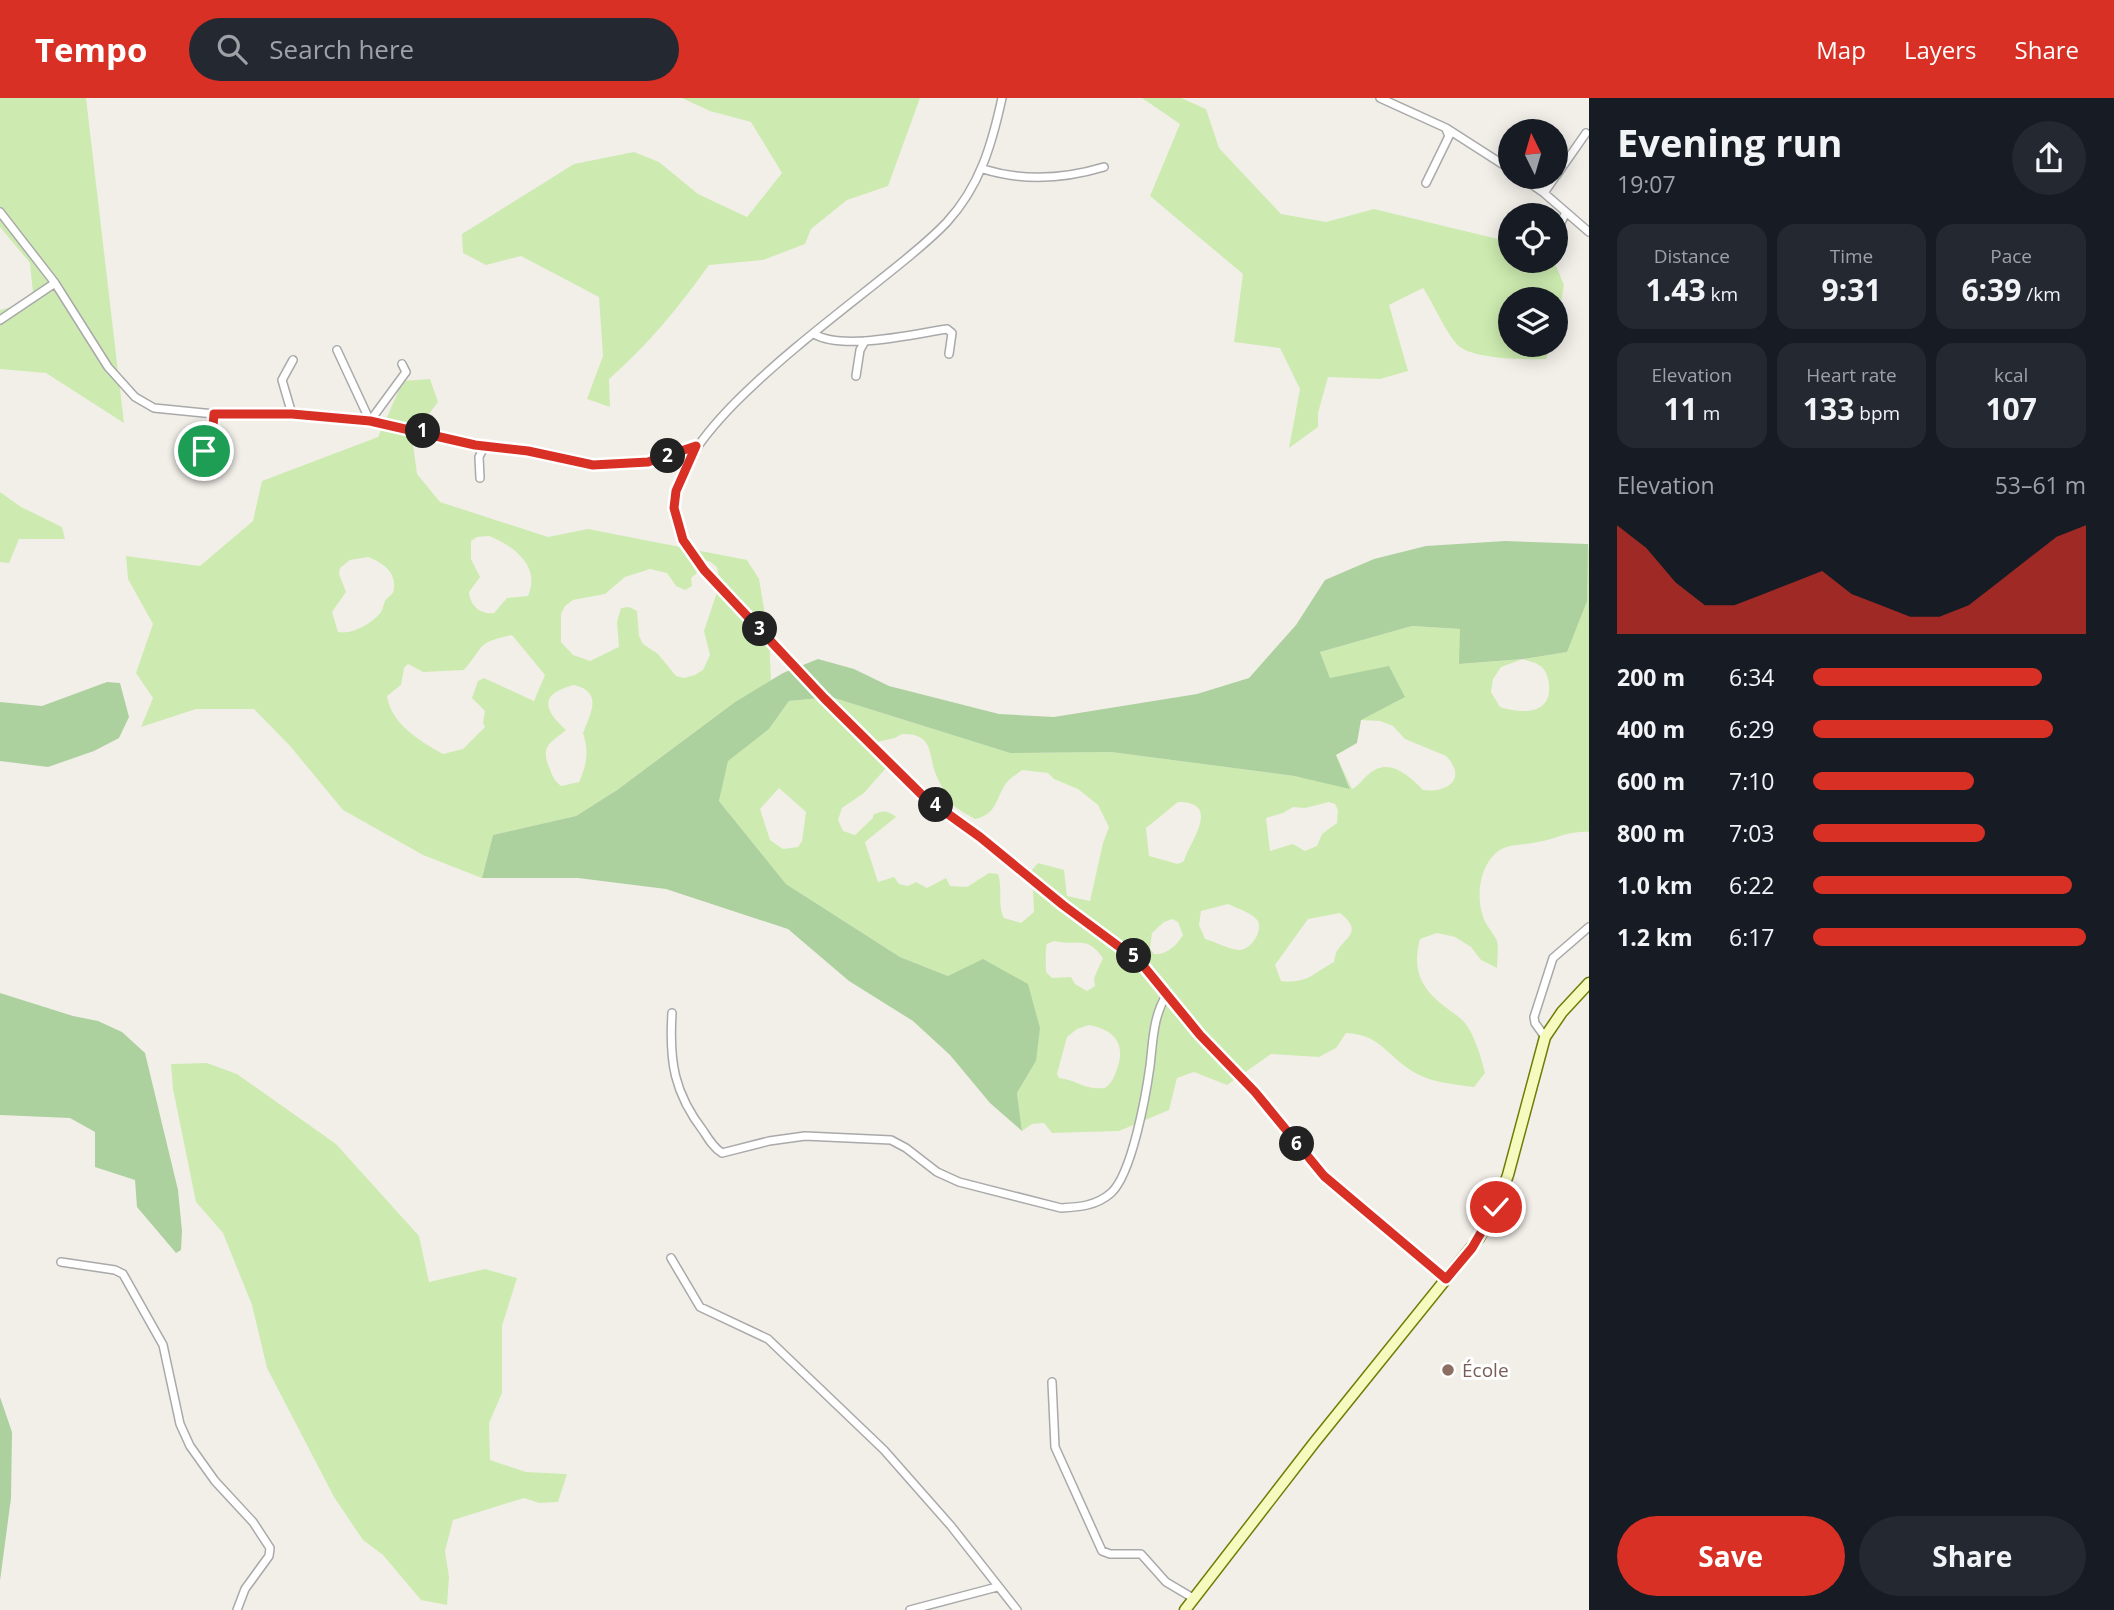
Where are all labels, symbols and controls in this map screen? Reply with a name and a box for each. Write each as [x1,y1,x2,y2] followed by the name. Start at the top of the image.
[189,18,679,81] search box
[35,27,147,72] text: Tempo
[213,30,251,68] icon: search
[269,31,414,67] text: Search here
[1816,33,1866,66] text: Map
[1904,33,1977,66] text: Layers
[2015,33,2079,66] text: Share
[1617,116,1842,168] text: Evening run
[1498,119,1568,189] north arrow
[1498,119,1568,357] map controls
[2012,121,2086,195] button: share
[1617,168,1676,200] text: 19:07
[1498,203,1568,273] button: locate
[1654,243,1730,269] text: Distance
[1830,243,1873,269] text: Time
[1990,243,2032,269] text: Pace
[1646,269,1706,310] text: 1.43
[1821,269,1882,310] text: 9:31
[1961,269,2021,310] text: 6:39
[1706,281,1738,307] text: km
[2021,281,2061,307] text: /km
[1498,287,1568,357] button: layers
[1651,362,1732,388] text: Elevation
[1806,362,1897,388] text: Heart rate
[1994,362,2028,388] text: kcal
[1663,388,1698,429] text: 11
[1803,388,1854,429] text: 133
[1985,388,2037,429] text: 107
[1698,400,1720,426] text: m
[1854,400,1900,426] text: bpm
[406,414,440,448] pin: 1
[417,417,428,443] text: 1
[174,421,234,481] pin
[185,432,223,470] icon: arrive
[650,438,686,474] pin: 2
[662,442,673,468] text: 2
[1617,469,1715,501] text: Elevation
[1995,469,2086,501] text: 53–61 m
[742,612,778,646] pin: 3
[754,615,765,641] text: 3
[1617,661,1685,693] text: 200 m
[1729,661,1775,693] text: 6:34
[1617,713,1685,745] text: 400 m
[1729,713,1775,745] text: 6:29
[1617,765,1685,797] text: 600 m
[1729,765,1775,797] text: 7:10
[918,788,954,822] pin: 4
[930,791,941,817] text: 4
[1617,817,1685,849] text: 800 m
[1729,817,1775,849] text: 7:03
[1617,869,1693,901] text: 1.0 km
[1729,869,1775,901] text: 6:22
[1617,921,1693,953] text: 1.2 km
[1729,921,1775,953] text: 6:17
[1116,938,1152,974] pin: 5
[1128,942,1139,968] text: 5
[1280,1126,1314,1162] pin: 6
[1291,1130,1302,1156] text: 6
[1466,1177,1526,1237] pin
[1477,1188,1515,1226] icon: check
[1462,1357,1509,1383] place label: École
[1440,1362,1456,1378] marker: École
[1617,1516,1845,1596] button: Save
[1859,1516,2086,1596] button: Share

